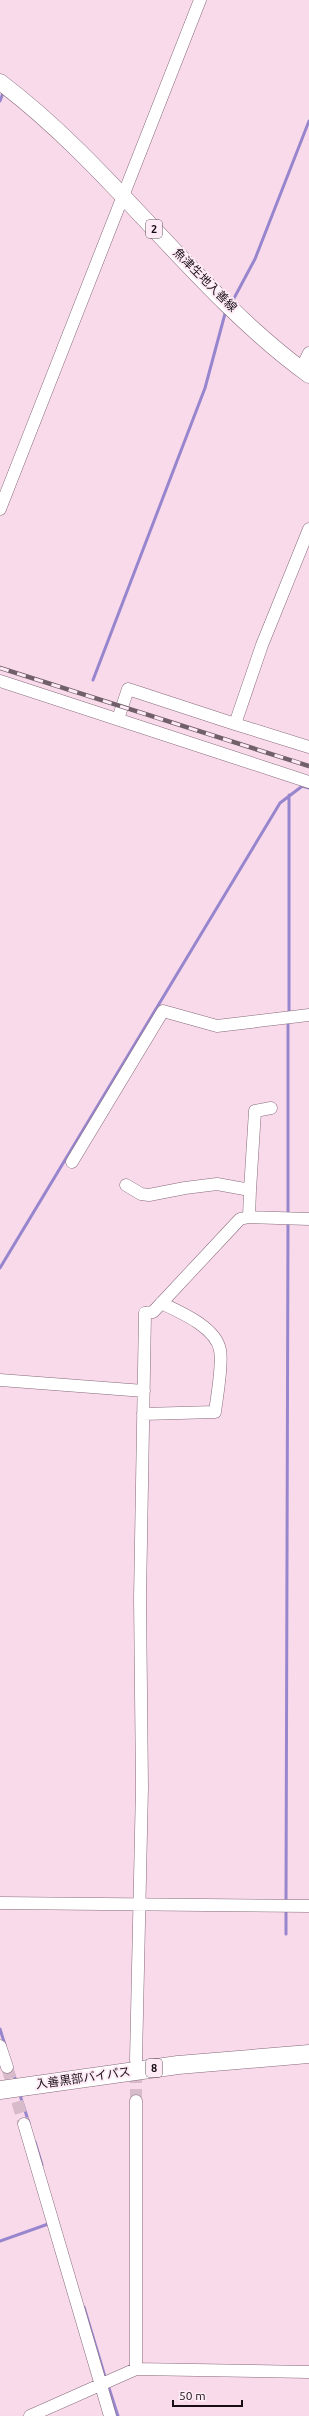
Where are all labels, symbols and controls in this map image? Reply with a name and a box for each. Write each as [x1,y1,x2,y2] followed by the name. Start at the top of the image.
[146,220,162,238] road number: 2
[171,245,240,314] street label: 魚津生地入善線
[146,2059,162,2077] road number: 8
[35,2064,131,2091] street label: 入善黒部バイパス
[173,2382,242,2408] scale bar
[179,2389,206,2402] text: 50 m

